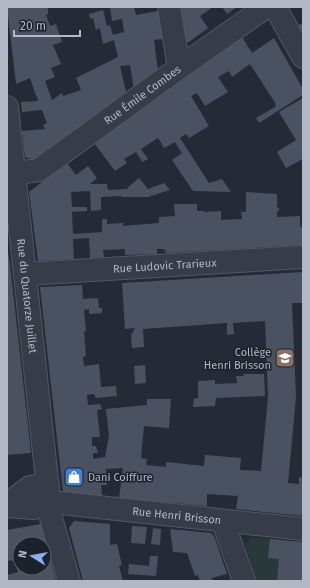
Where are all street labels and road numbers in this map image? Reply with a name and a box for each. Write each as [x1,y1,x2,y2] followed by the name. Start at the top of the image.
[101,62,183,127] street label: Rue Émile Combes
[15,238,40,354] street label: Rue du Quatorze Juillet
[113,256,218,275] street label: Rue Ludovic Trarieux
[132,504,222,527] street label: Rue Henri Brisson

